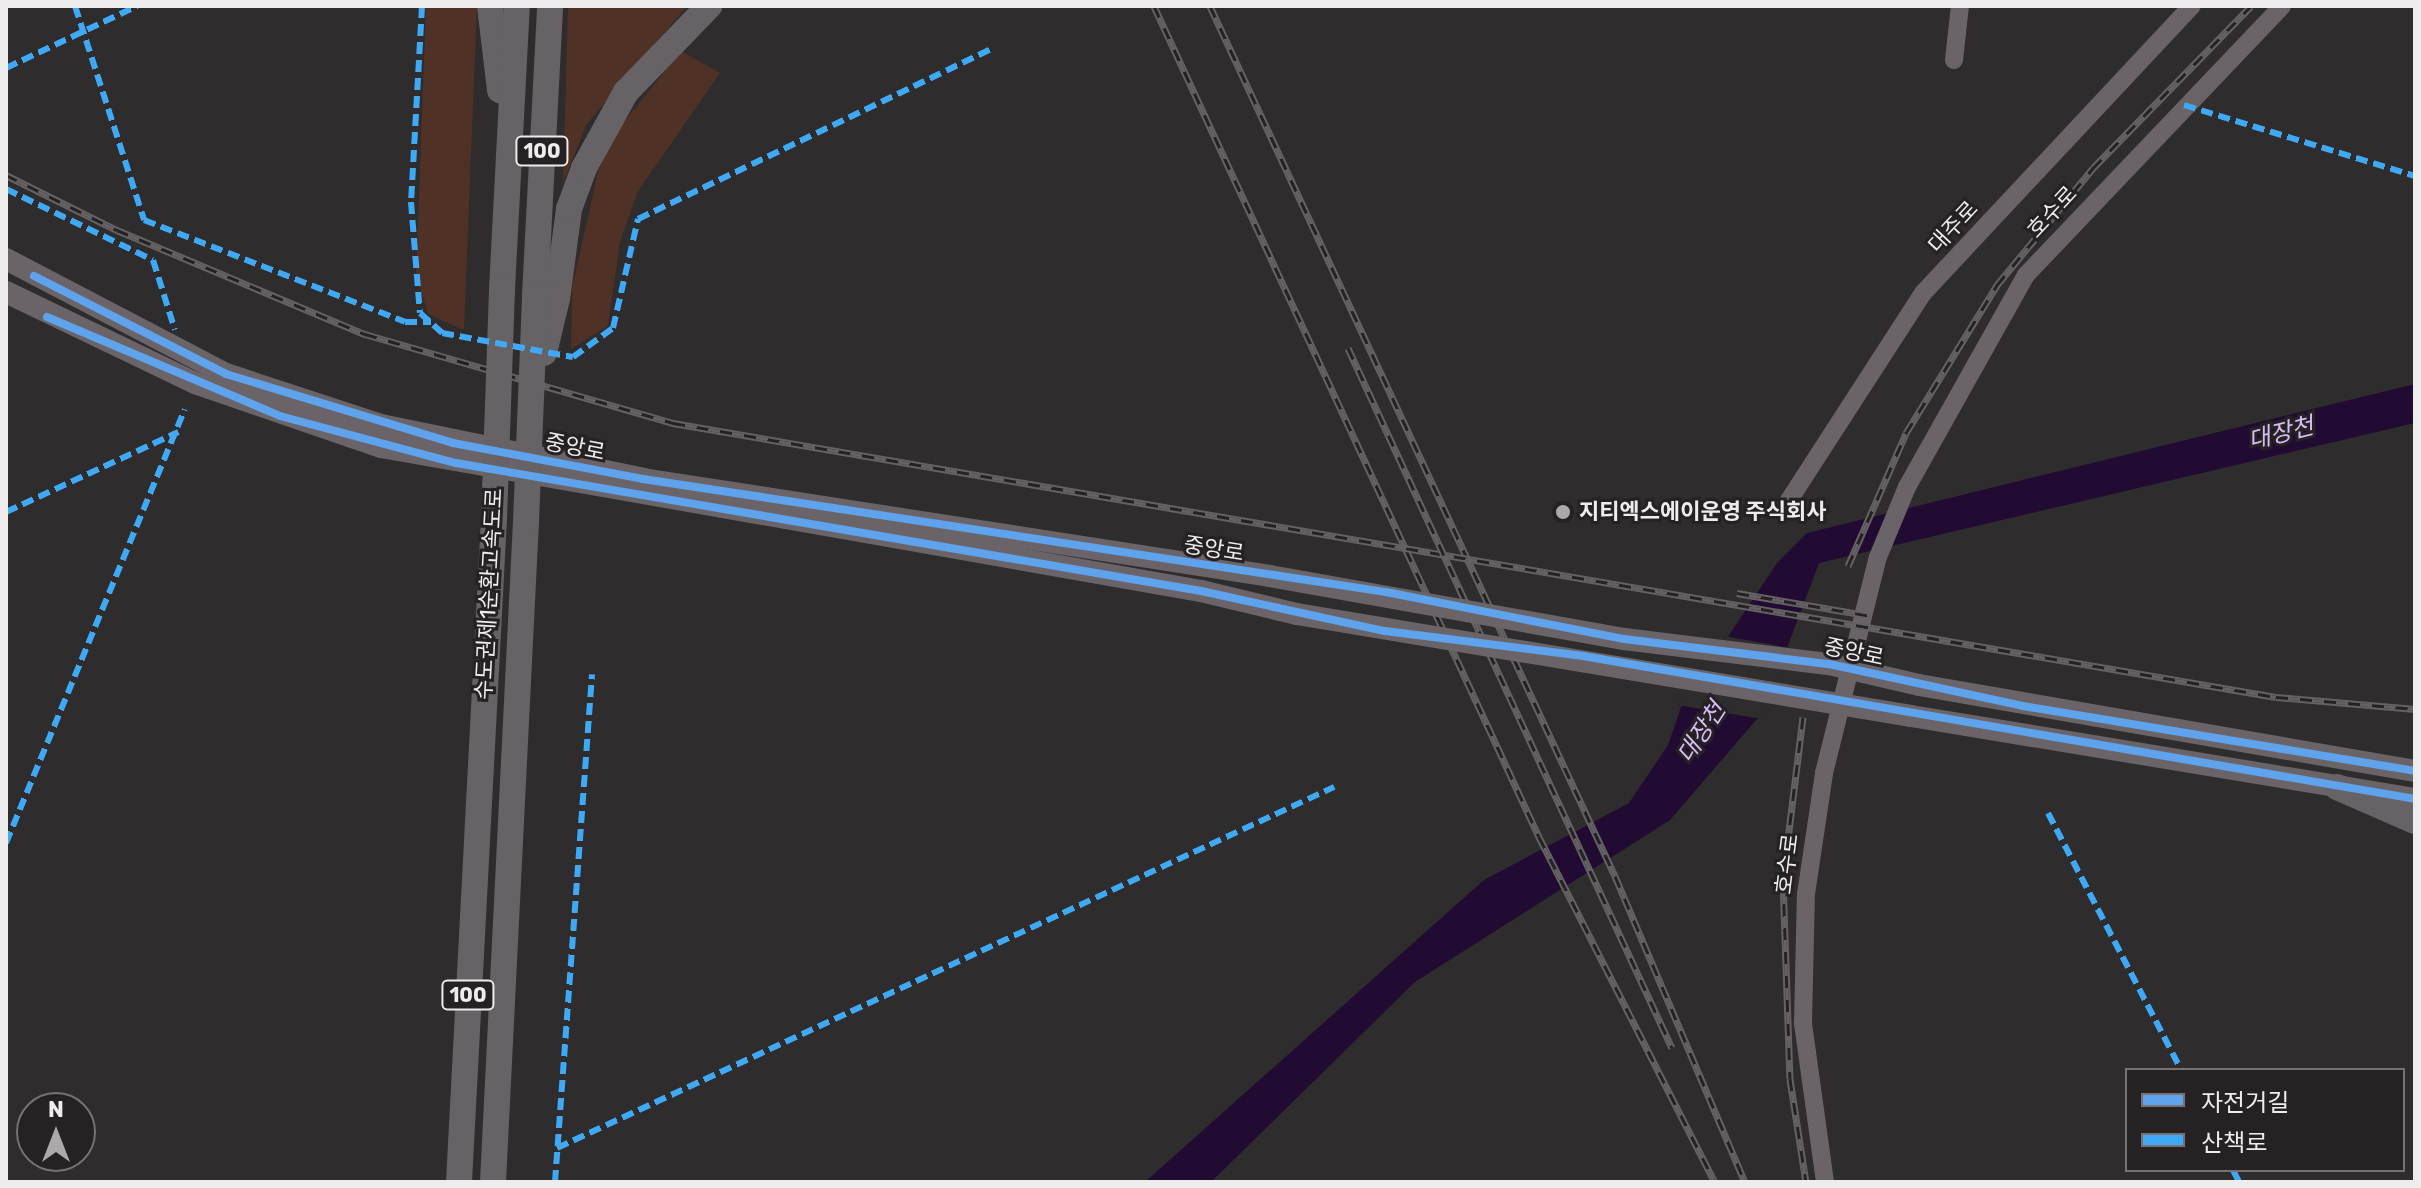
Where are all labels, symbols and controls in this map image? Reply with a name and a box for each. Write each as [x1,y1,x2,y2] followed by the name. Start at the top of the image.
[514,135,570,167] road number: 100
[2022,181,2082,243] street label: 호수로
[1923,196,1983,258] street label: 대주로
[2245,412,2317,456] water label: 대장천
[543,428,607,466] street label: 중앙로
[470,488,508,700] street label: 수도권제1순환고속도로
[1579,499,1827,525] place label: 지티엑스에이운영 주식회사
[1554,503,1572,521] marker: 지티엑스에이운영 주식회사
[1182,531,1246,567] street label: 중앙로
[1822,633,1886,671] street label: 중앙로
[1672,697,1732,769] water label: 대장천
[1770,832,1804,896] street label: 호수로
[440,979,496,1011] road number: 100
[2125,1068,2405,1172] legend
[2201,1089,2289,1117] text: 자전거길
[16,1092,96,1172] north arrow
[48,1096,64,1123] text: N
[2201,1129,2267,1157] text: 산책로

